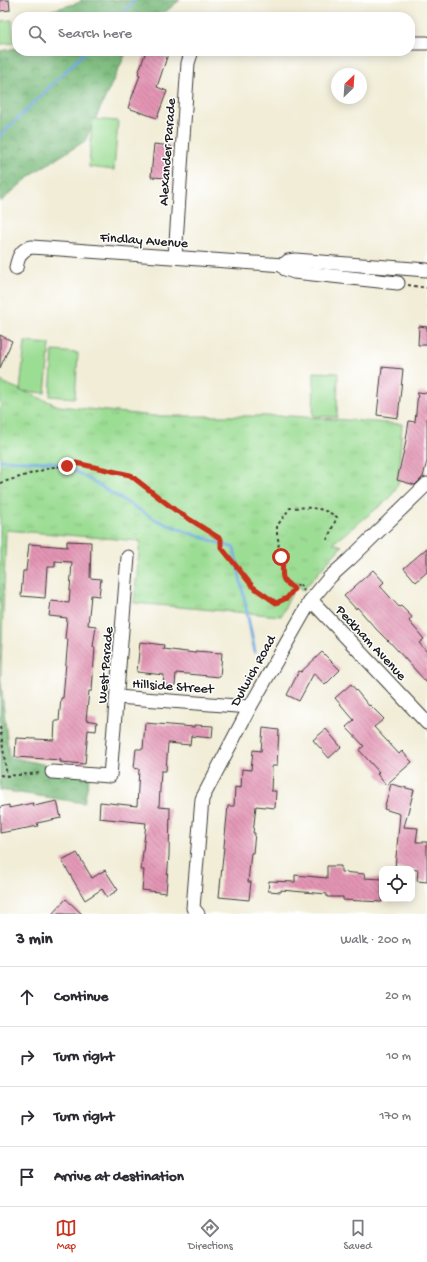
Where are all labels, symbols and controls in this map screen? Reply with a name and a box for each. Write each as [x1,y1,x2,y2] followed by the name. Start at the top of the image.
[12,12,415,56] search box
[26,23,48,45] icon: search
[58,25,132,43] text: Search here
[331,68,367,104] north arrow
[156,97,181,206] street label: Alexander Parade
[98,230,189,253] street label: Findlay Avenue
[58,457,76,475] route end
[272,548,290,566] route start
[330,602,410,685] street label: Peckham Avenue
[95,625,118,704] street label: West Parade
[227,631,282,711] street label: Dulwich Road
[132,676,215,699] street label: Hillside Street
[379,866,415,902] map controls
[379,866,415,902] button: locate
[16,930,53,950] text: 3 min
[340,933,411,948] text: Walk · 200 m
[16,986,38,1008] icon: ahead
[54,988,108,1006] text: Continue
[385,989,411,1004] text: 20 m
[16,1046,38,1068] icon: right
[54,1048,114,1066] text: Turn right
[386,1049,411,1064] text: 10 m
[16,1106,38,1128] icon: right
[54,1108,114,1126] text: Turn right
[379,1109,411,1124] text: 170 m
[16,1166,38,1188] icon: arrive
[54,1168,184,1186] text: Arrive at destination
[55,1217,77,1253] tab: Map
[188,1217,233,1253] tab: Directions
[343,1217,372,1253] tab: Saved

